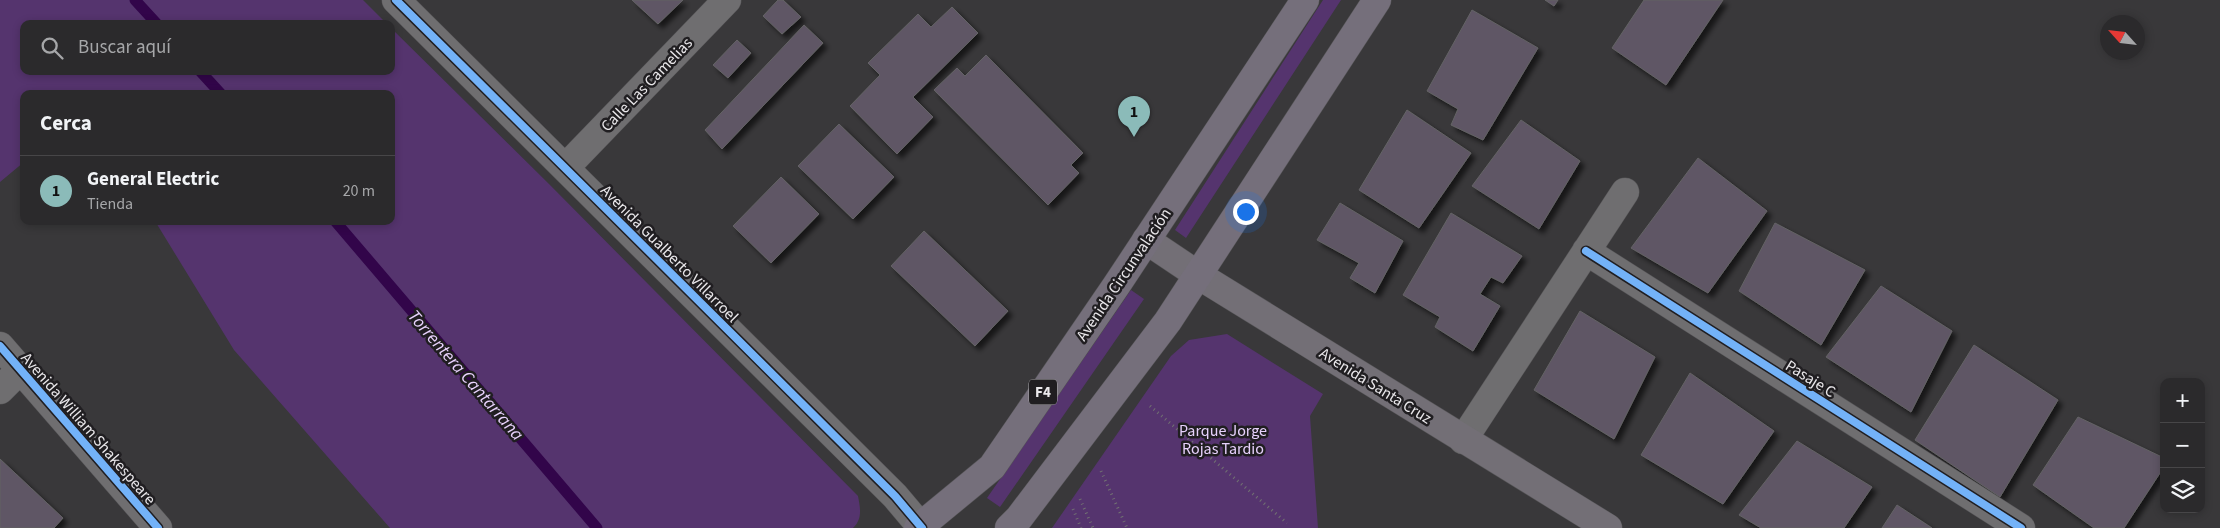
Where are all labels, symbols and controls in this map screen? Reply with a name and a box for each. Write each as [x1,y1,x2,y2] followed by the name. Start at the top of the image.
[2100,15,2145,60] north arrow
[20,20,395,75] search box
[596,32,698,137] street label: Calle Las Camelias
[38,34,66,62] icon: search
[78,34,171,61] text: Buscar aquí
[1118,96,1150,137] pin: 1
[40,108,92,138] text: Cerca
[87,166,219,193] text: General Electric
[52,180,60,202] text: 1
[343,180,375,202] text: 20 m
[595,180,743,328] street label: Avenida Gualberto Villarroel
[87,193,133,215] text: Tienda
[1233,199,1259,225] your location
[1071,204,1177,345] street label: Avenida Circunvalación
[402,304,530,446] water label: Torrentera Cantarrana
[1315,342,1436,429] street label: Avenida Santa Cruz
[16,348,161,510] street label: Avenida William Shakespeare
[1781,355,1840,403] street label: Pasaje C
[2160,378,2205,513] map controls
[2160,378,2205,423] button: +
[1029,380,1057,404] road number: F4
[1179,420,1267,460] park label: Parque Jorge Rojas Tardio
[2160,423,2205,468] button: −
[2160,468,2205,513] button: layers

